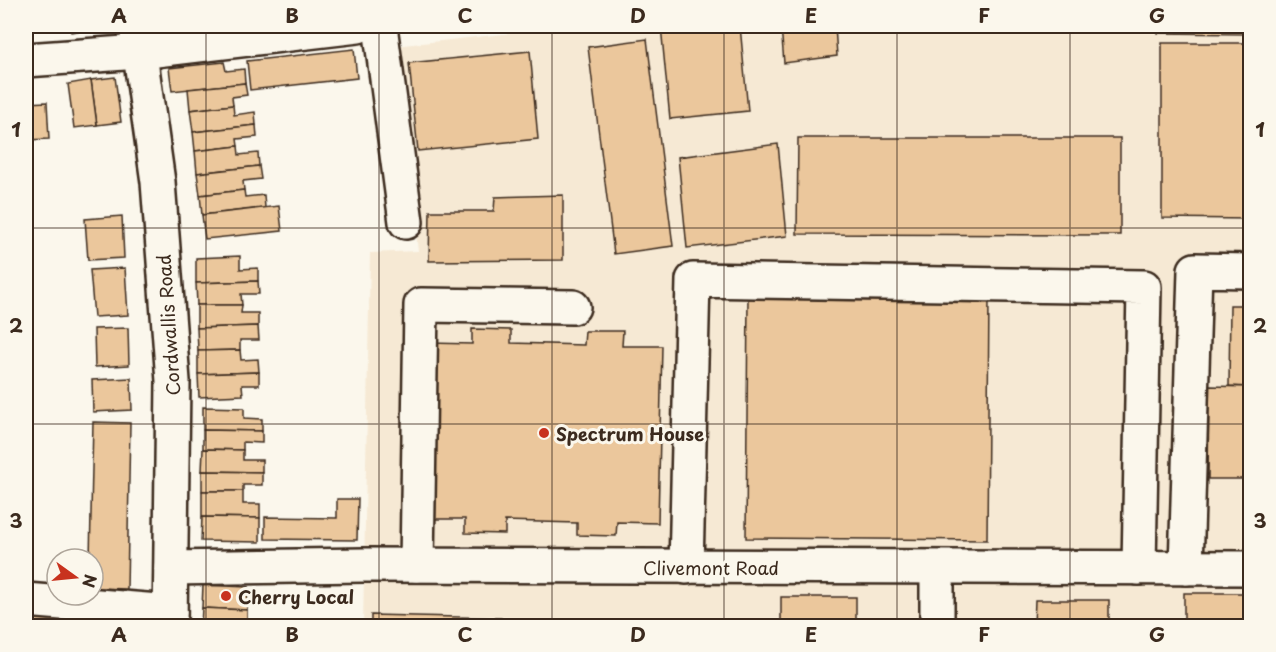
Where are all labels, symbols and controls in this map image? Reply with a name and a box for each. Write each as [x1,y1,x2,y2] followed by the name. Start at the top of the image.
[111,0,127,30] text: A
[285,0,299,30] text: B
[457,0,473,30] text: C
[630,0,646,30] text: D
[805,0,817,30] text: E
[978,0,990,30] text: F
[1149,0,1165,30] text: G
[11,114,21,144] text: 1
[1255,114,1265,144] text: 1
[150,254,186,396] street label: Cordwallis Road
[9,310,23,340] text: 2
[1253,310,1267,340] text: 2
[556,420,704,447] place label: Spectrum House
[537,426,551,440] marker: Spectrum House
[9,505,23,535] text: 3
[1253,505,1267,535] text: 3
[45,547,105,607] north arrow
[643,554,779,581] street label: Clivemont Road
[77,572,104,590] text: N
[238,583,354,610] place label: Cherry Local
[219,589,233,603] marker: Cherry Local
[111,619,127,649] text: A
[285,619,299,649] text: B
[457,619,473,649] text: C
[630,619,646,649] text: D
[805,619,817,649] text: E
[978,619,990,649] text: F
[1149,619,1165,649] text: G

